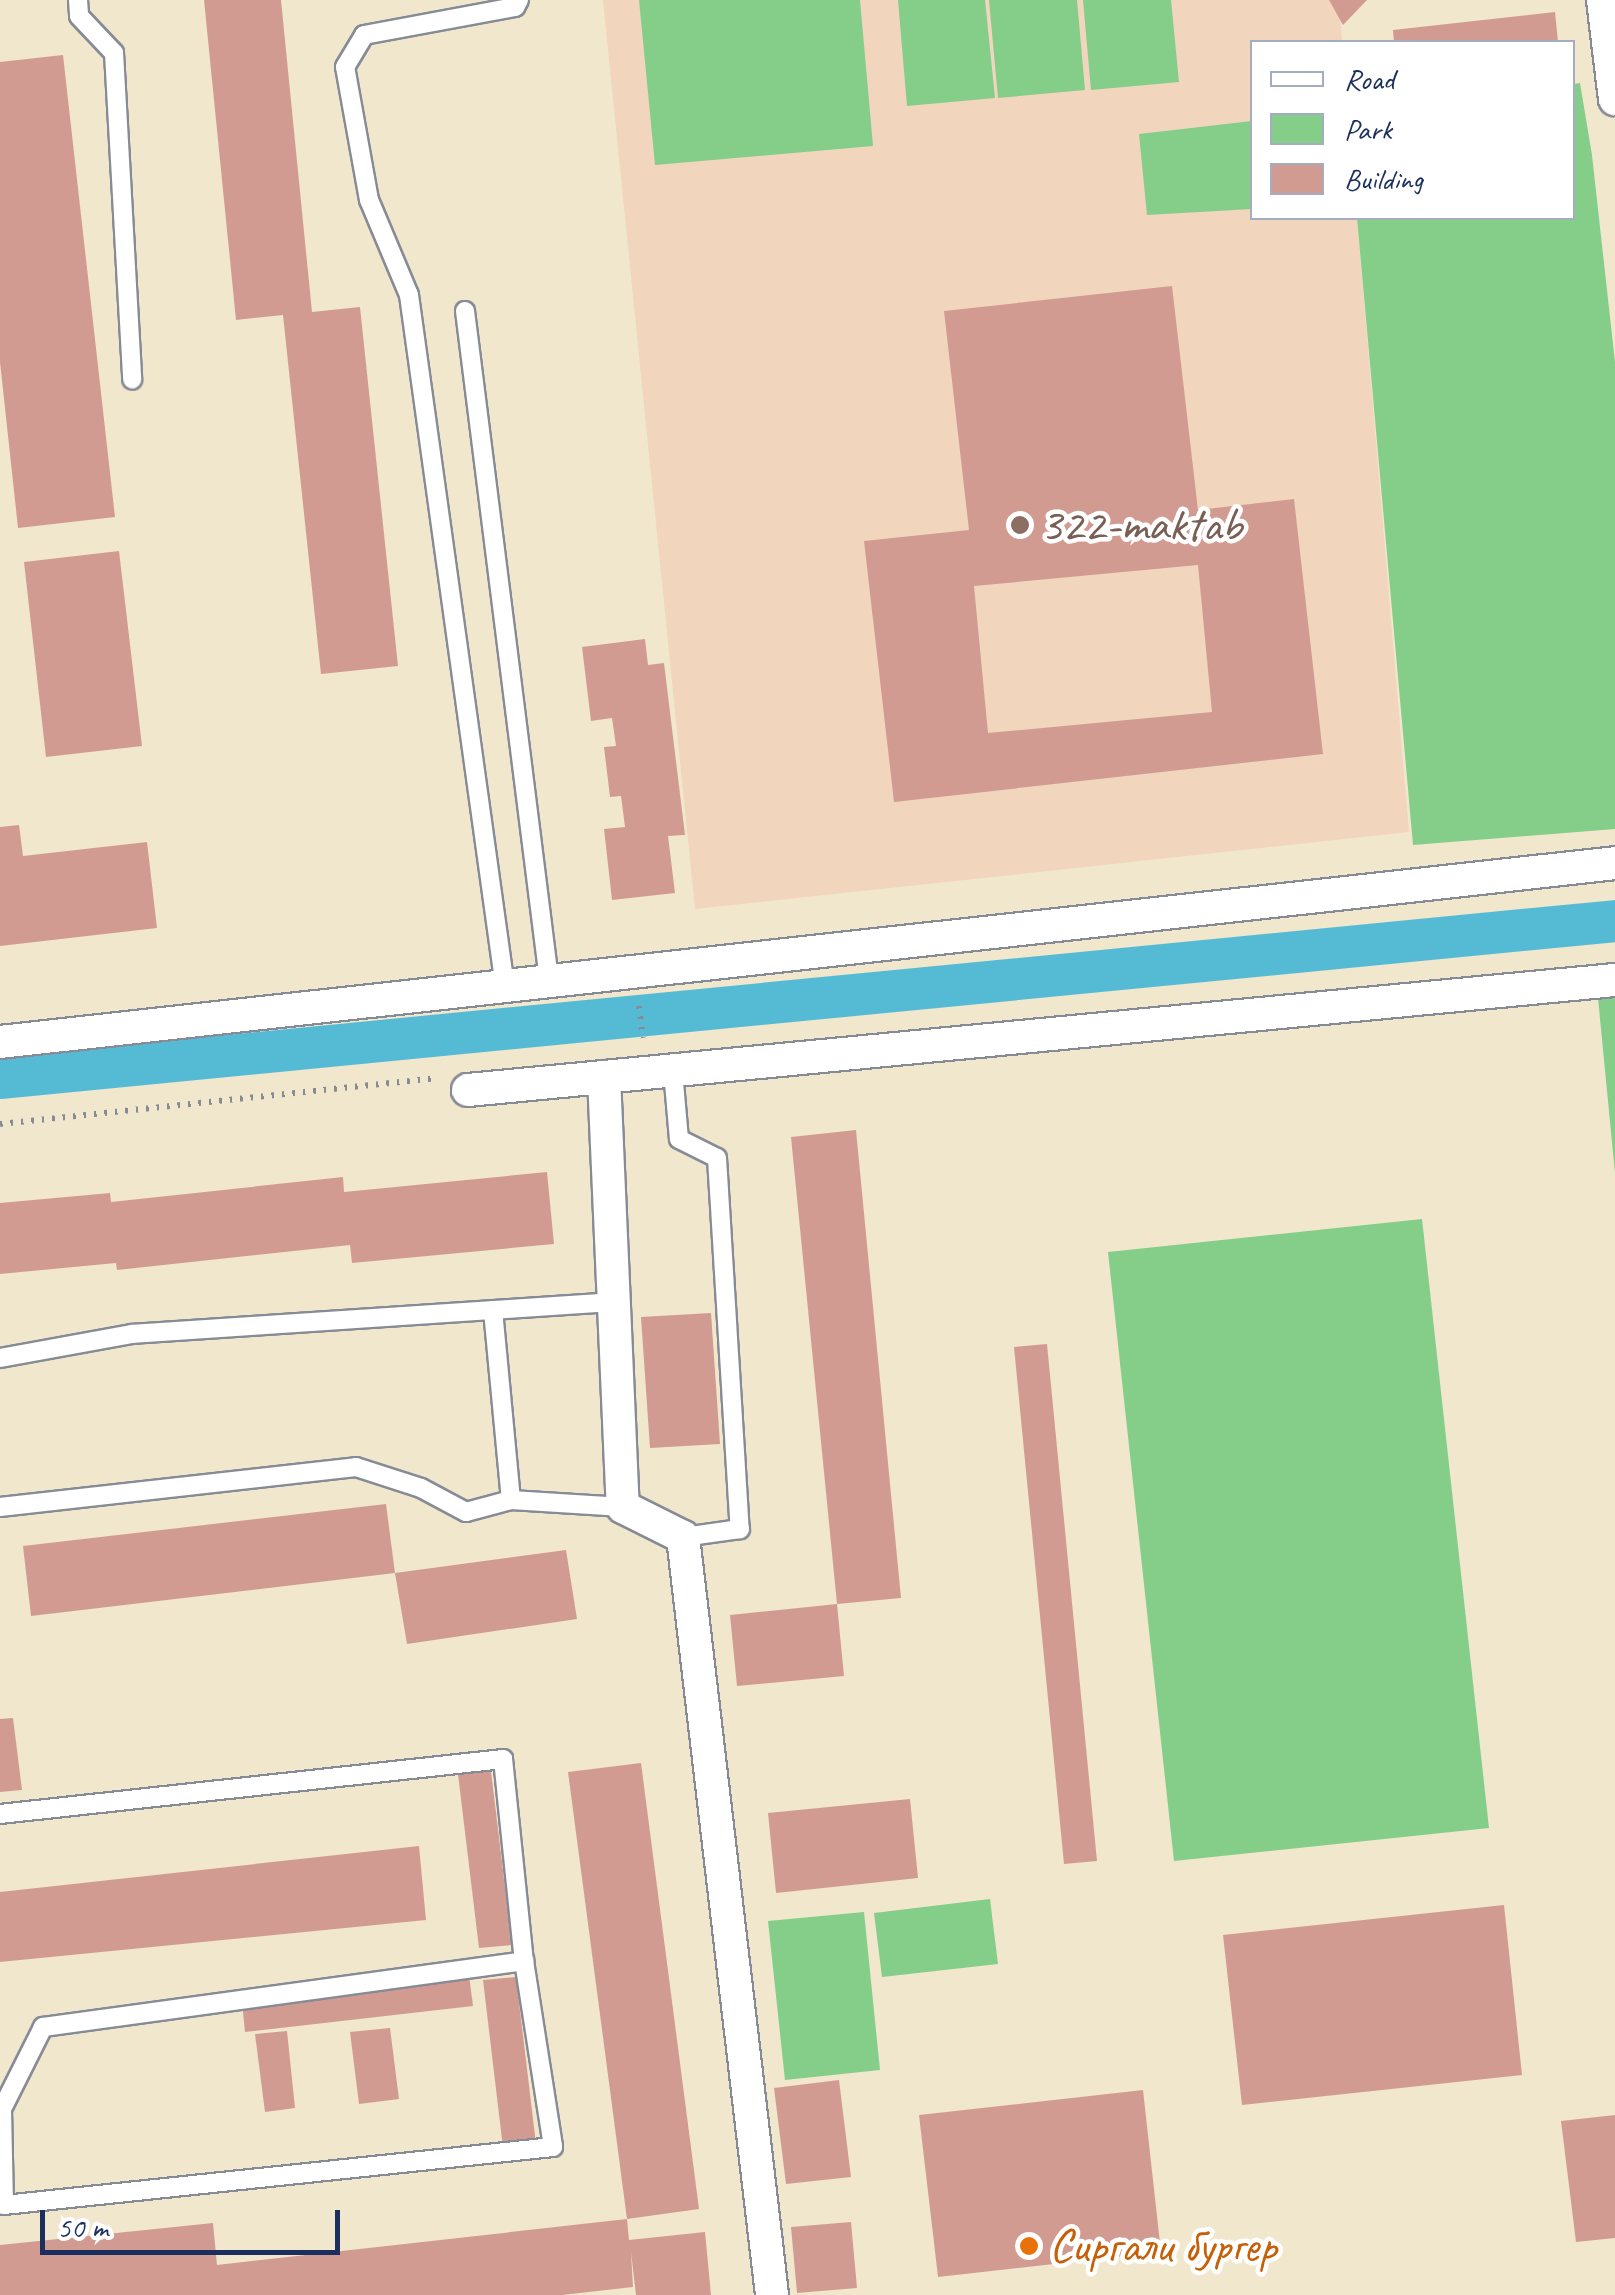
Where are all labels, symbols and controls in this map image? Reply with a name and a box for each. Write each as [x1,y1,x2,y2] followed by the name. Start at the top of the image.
[1250,40,1575,220] legend
[1344,60,1394,98] text: Road
[1344,110,1392,148] text: Park
[1344,160,1423,198] text: Building
[1040,496,1242,554] place label: 322-maktab
[1009,514,1031,536] marker: 322-maktab
[45,2190,345,2252] scale bar
[57,2208,108,2246] text: 50 m
[1049,2217,1277,2275] place label: Сиргали бургер
[1018,2235,1040,2257] marker: Сиргали бургер

